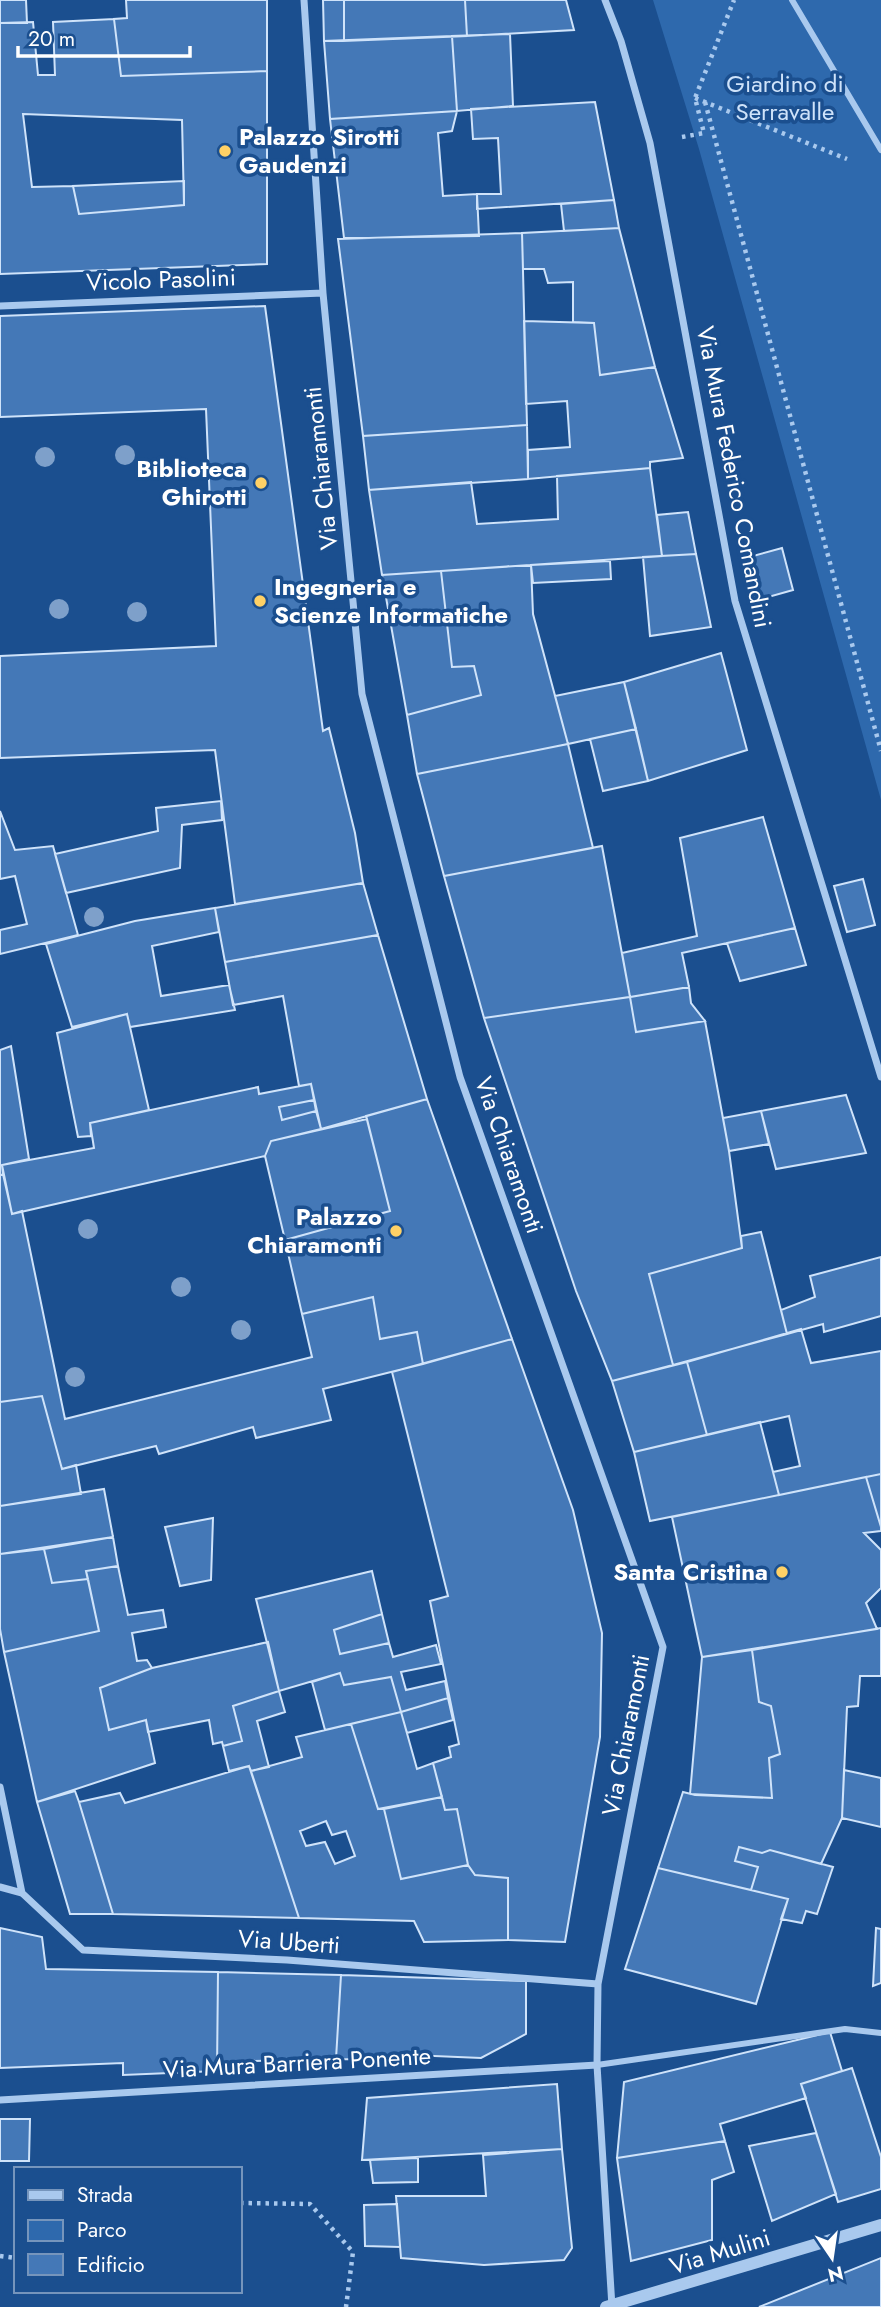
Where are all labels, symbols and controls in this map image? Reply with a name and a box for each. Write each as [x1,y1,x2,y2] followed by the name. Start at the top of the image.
[18,14,189,58] scale bar
[28,24,75,54] text: 20 m
[726,66,844,129] park label: Giardino di Serravalle
[239,119,400,182] place label: Palazzo Sirotti Gaudenzi
[217,143,233,159] marker: Palazzo Sirotti Gaudenzi
[85,259,236,300] street label: Vicolo Pasolini
[688,323,781,631] street label: Via Mura Federico Comandini
[295,385,346,551] street label: Via Chiaramonti
[136,451,247,514] place label: Biblioteca Ghirotti
[253,475,269,491] marker: Biblioteca Ghirotti
[274,569,508,632] place label: Ingegneria e Scienze Informatiche
[252,593,268,609] marker: Ingegneria e Scienze Informatiche
[466,1072,553,1238] street label: Via Chiaramonti
[247,1199,382,1262] place label: Palazzo Chiaramonti
[388,1223,404,1239] marker: Palazzo Chiaramonti
[613,1554,768,1589] place label: Santa Cristina
[774,1564,790,1580] marker: Santa Cristina
[593,1651,658,1819] street label: Via Chiaramonti
[237,1920,341,1963] street label: Via Uberti
[162,2038,432,2087] street label: Via Mura Barriera Ponente
[14,2167,242,2293] legend
[77,2180,133,2210] text: Strada
[77,2215,126,2245] text: Parco
[665,2220,774,2283] street label: Via Mulini
[797,2223,867,2293] north arrow
[77,2250,144,2280] text: Edificio
[825,2259,846,2289] text: N

